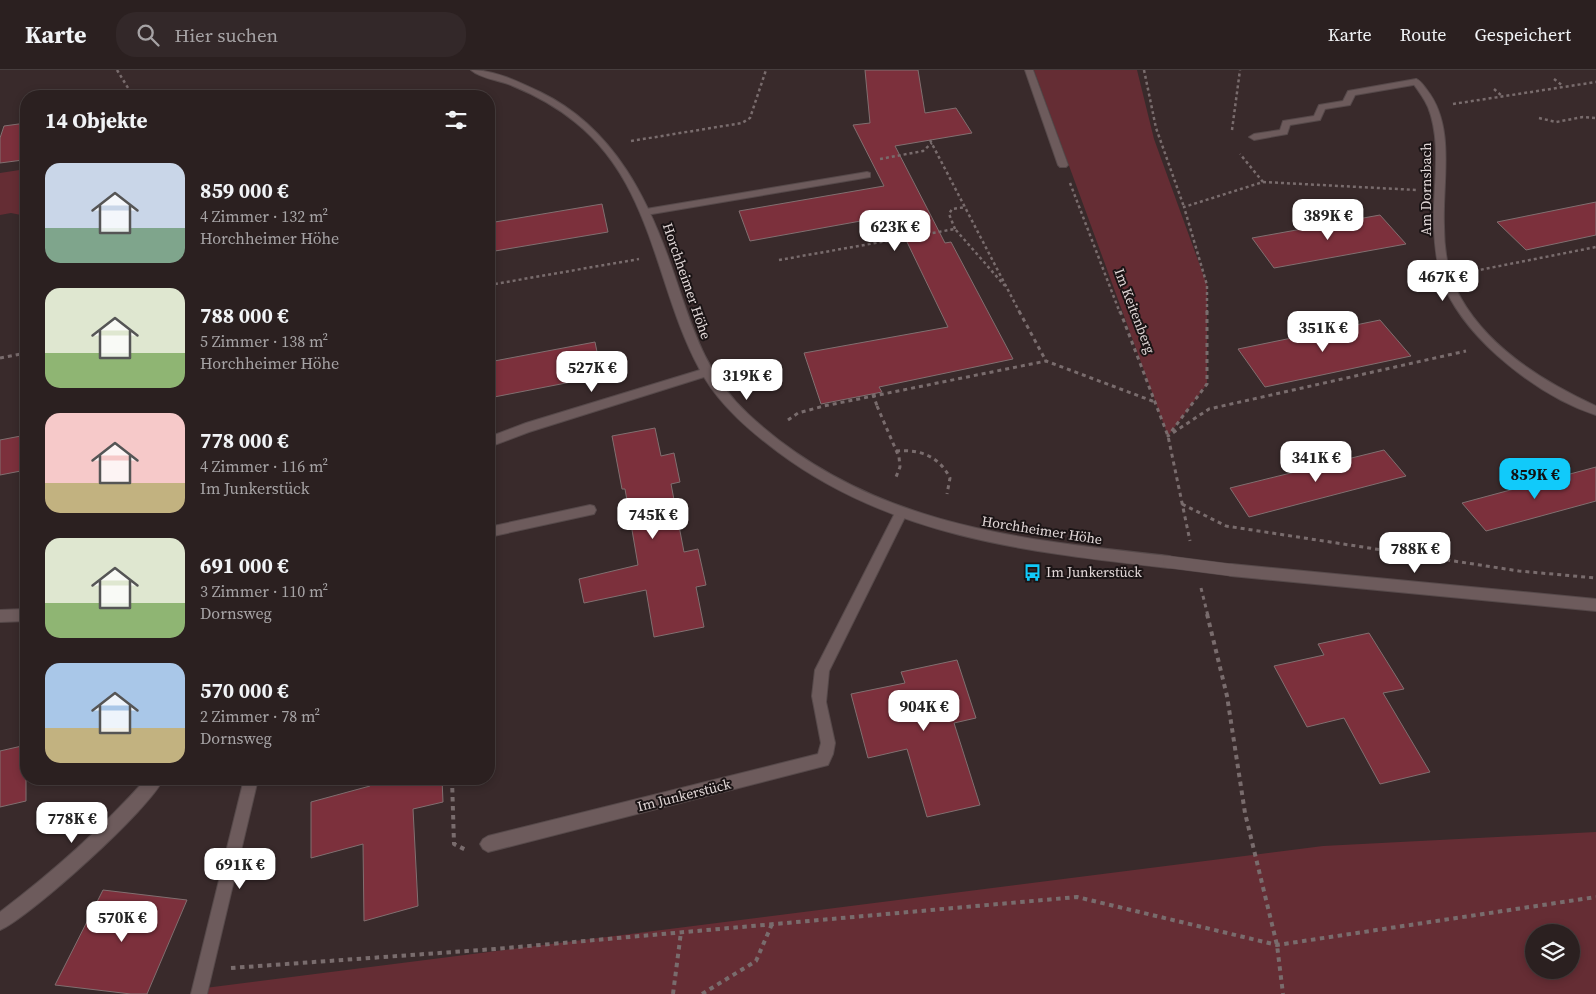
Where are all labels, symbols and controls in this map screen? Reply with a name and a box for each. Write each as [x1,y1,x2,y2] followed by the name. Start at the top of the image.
[116,12,466,57] search box
[25,18,86,51] text: Karte
[134,21,162,49] icon: search
[174,22,278,48] text: Hier suchen
[1328,22,1372,47] text: Karte
[1400,22,1446,47] text: Route
[1474,22,1571,47] text: Gespeichert
[45,106,147,135] text: 14 Objekte
[442,106,470,134] icon: filters
[1416,142,1436,236] street label: Am Dornsbach
[200,176,289,205] text: 859 000 €
[85,183,145,243] icon: home
[1287,198,1369,241] pin: 389K €
[1303,204,1353,226] text: 389K €
[200,205,328,227] text: 4 Zimmer · 132 m²
[854,210,936,252] pin: 623K €
[870,215,920,237] text: 623K €
[658,220,716,342] street label: Horchheimer Höhe
[200,227,339,249] text: Horchheimer Höhe
[1402,260,1484,302] pin: 467K €
[1110,265,1160,357] street label: Im Keitenberg
[1418,265,1468,287] text: 467K €
[200,301,289,330] text: 788 000 €
[85,308,145,368] icon: home
[1282,310,1364,353] pin: 351K €
[1298,316,1348,338] text: 351K €
[200,330,328,352] text: 5 Zimmer · 138 m²
[551,350,633,393] pin: 527K €
[200,352,339,374] text: Horchheimer Höhe
[567,356,617,378] text: 527K €
[706,358,788,401] pin: 319K €
[722,364,772,386] text: 319K €
[200,426,289,455] text: 778 000 €
[85,433,145,493] icon: home
[1275,440,1357,483] pin: 341K €
[1291,446,1341,468] text: 341K €
[200,455,328,477] text: 4 Zimmer · 116 m²
[1494,458,1576,500] pin: 859K €
[1510,463,1560,485] text: 859K €
[200,477,310,499] text: Im Junkerstück
[612,498,694,540] pin: 745K €
[628,503,678,525] text: 745K €
[980,511,1104,549] street label: Horchheimer Höhe
[1374,532,1456,574] pin: 788K €
[1390,537,1440,559] text: 788K €
[200,551,289,580] text: 691 000 €
[85,558,145,618] icon: home
[1022,562,1042,582] bus stop icon: Im Junkerstück
[1046,562,1142,582] place label: Im Junkerstück
[200,580,328,602] text: 3 Zimmer · 110 m²
[200,602,272,624] text: Dornsweg
[200,676,289,705] text: 570 000 €
[85,683,145,743] icon: home
[883,690,965,732] pin: 904K €
[899,695,949,717] text: 904K €
[200,705,320,727] text: 2 Zimmer · 78 m²
[200,727,272,749] text: Dornsweg
[635,774,733,816] street label: Im Junkerstück
[31,802,113,844] pin: 778K €
[47,807,97,829] text: 778K €
[199,848,281,890] pin: 691K €
[215,853,265,875] text: 691K €
[81,900,163,943] pin: 570K €
[97,906,147,928] text: 570K €
[1525,924,1580,979] map controls
[1525,924,1580,979] button: layers

